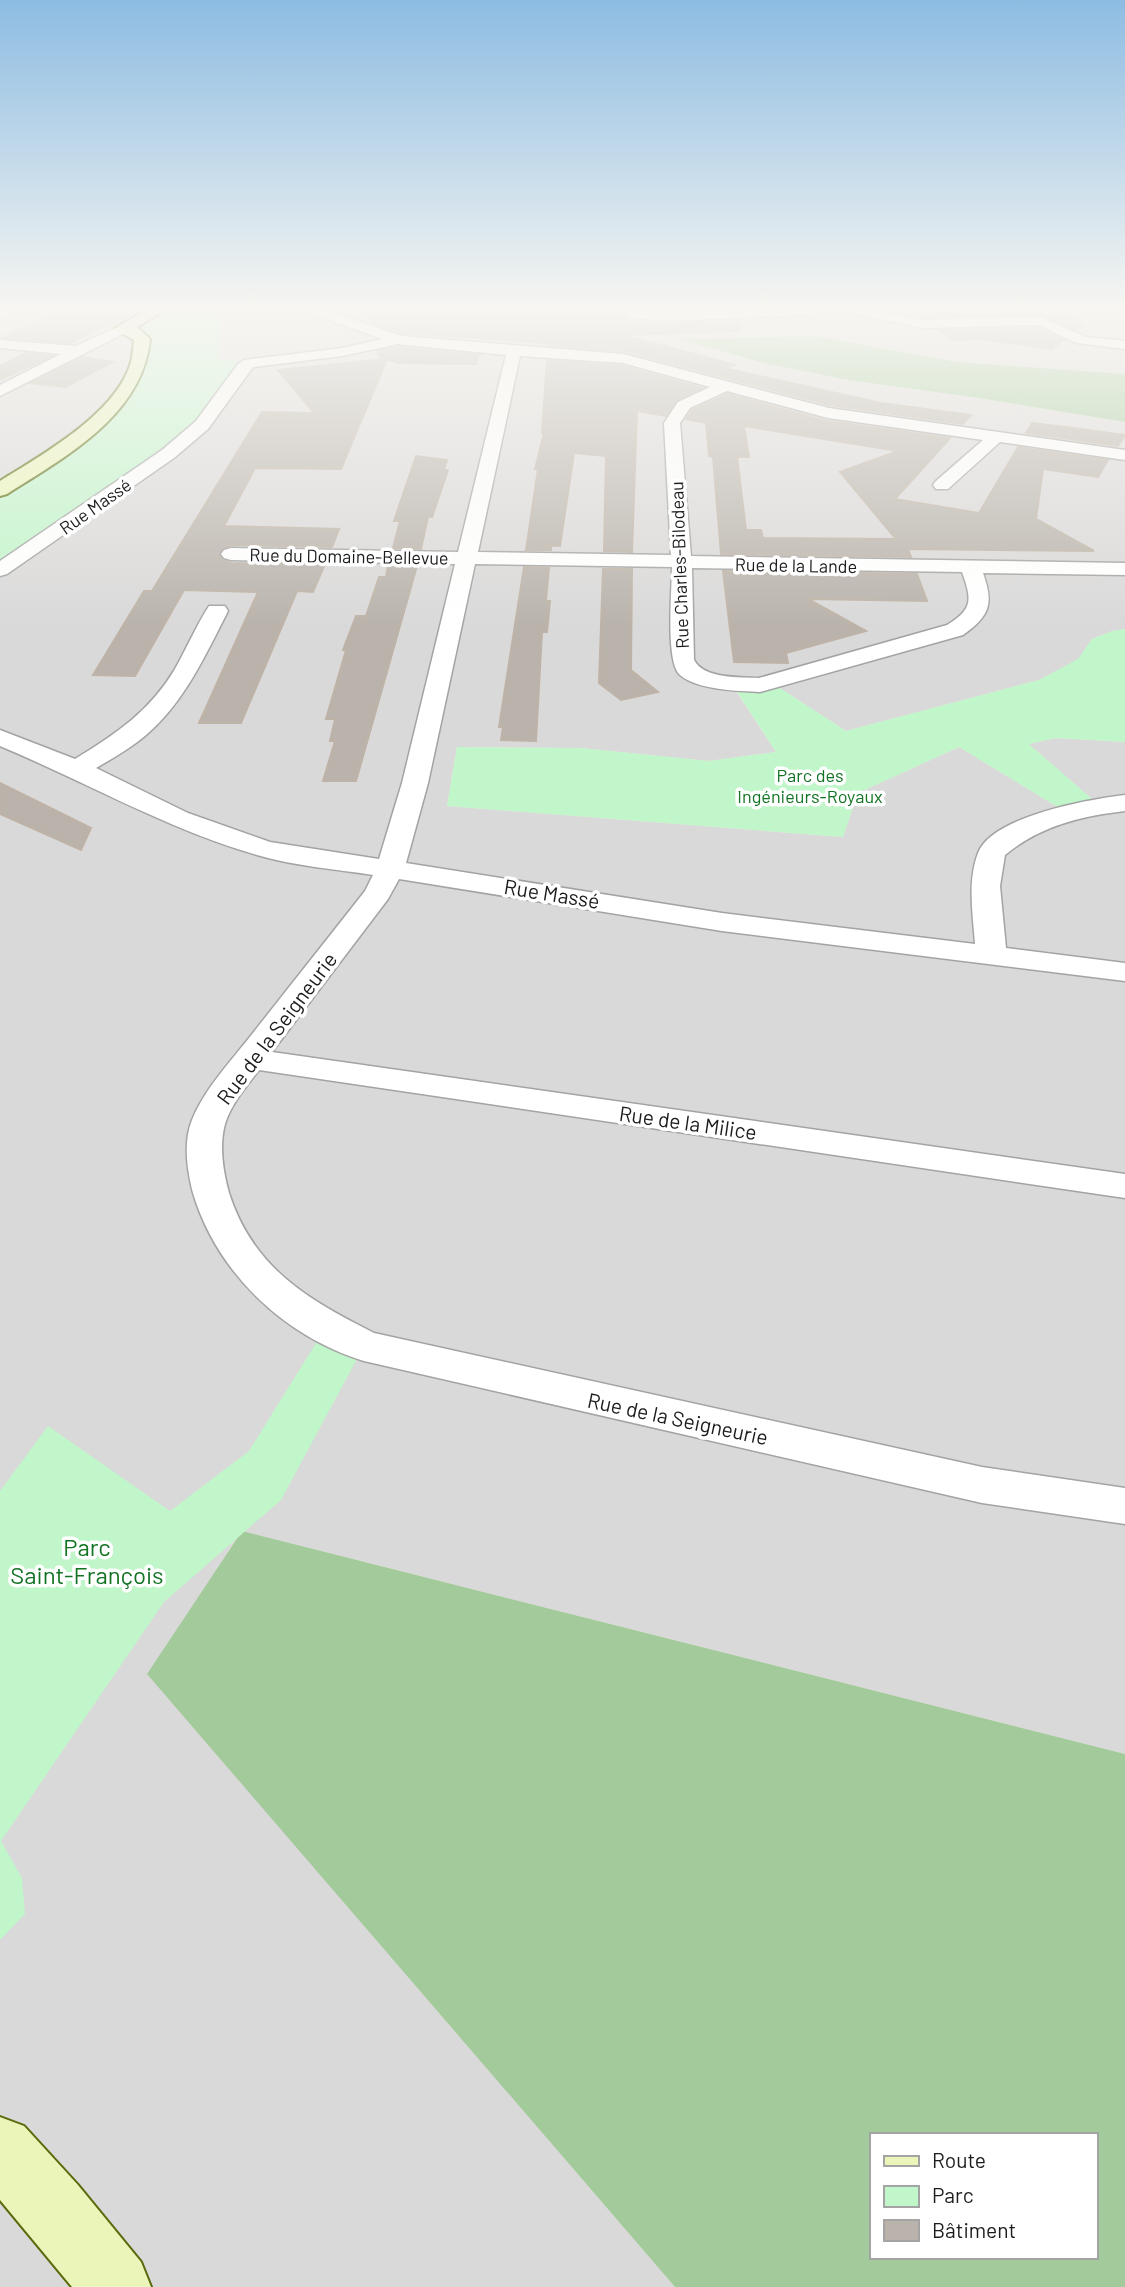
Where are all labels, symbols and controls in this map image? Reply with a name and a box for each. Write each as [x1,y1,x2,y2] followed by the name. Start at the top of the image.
[55,473,135,539] street label: Rue Massé
[665,481,693,649] street label: Rue Charles-Bilodeau
[249,543,449,569] street label: Rue du Domaine-Bellevue
[735,553,857,577] street label: Rue de la Lande
[737,764,883,807] park label: Parc des Ingénieurs-Royaux
[502,873,602,913] street label: Rue Massé
[211,947,341,1109] street label: Rue de la Seigneurie
[618,1100,758,1144] street label: Rue de la Milice
[585,1387,771,1449] street label: Rue de la Seigneurie
[10,1532,164,1589] park label: Parc Saint-François
[870,2133,1097,2259] legend
[932,2147,986,2172] text: Route
[932,2182,974,2207] text: Parc
[932,2217,1016,2242] text: Bâtiment

